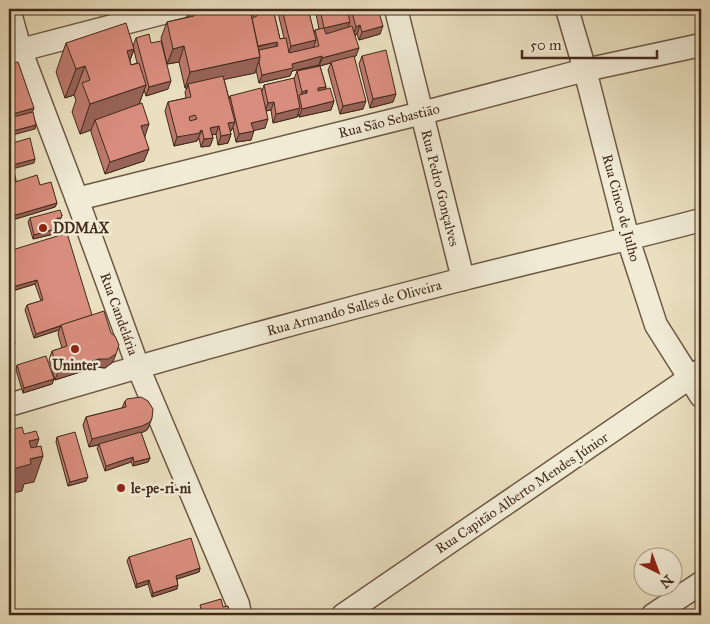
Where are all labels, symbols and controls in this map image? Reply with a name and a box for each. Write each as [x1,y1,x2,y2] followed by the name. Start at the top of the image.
[522,28,658,60] scale bar
[530,36,562,54] text: 50 m
[337,100,441,142] street label: Rua São Sebastião
[417,128,463,248] street label: Rua Pedro Gonçalves
[598,152,644,264] street label: Rua Cinco de Julho
[53,220,110,237] place label: DDMAX
[37,222,49,234] marker: DDMAX
[96,270,142,358] street label: Rua Candelária
[265,276,443,340] street label: Rua Armando Salles de Oliveira
[69,343,81,355] marker: Uninter
[52,357,99,374] place label: Uninter
[432,428,613,558] street label: Rua Capitão Alberto Mendes Júnior
[130,480,191,498] place label: le-pe-ri-ni
[115,482,127,494] marker: le-pe-ri-ni
[632,546,682,596] north arrow
[656,571,676,592] text: N

